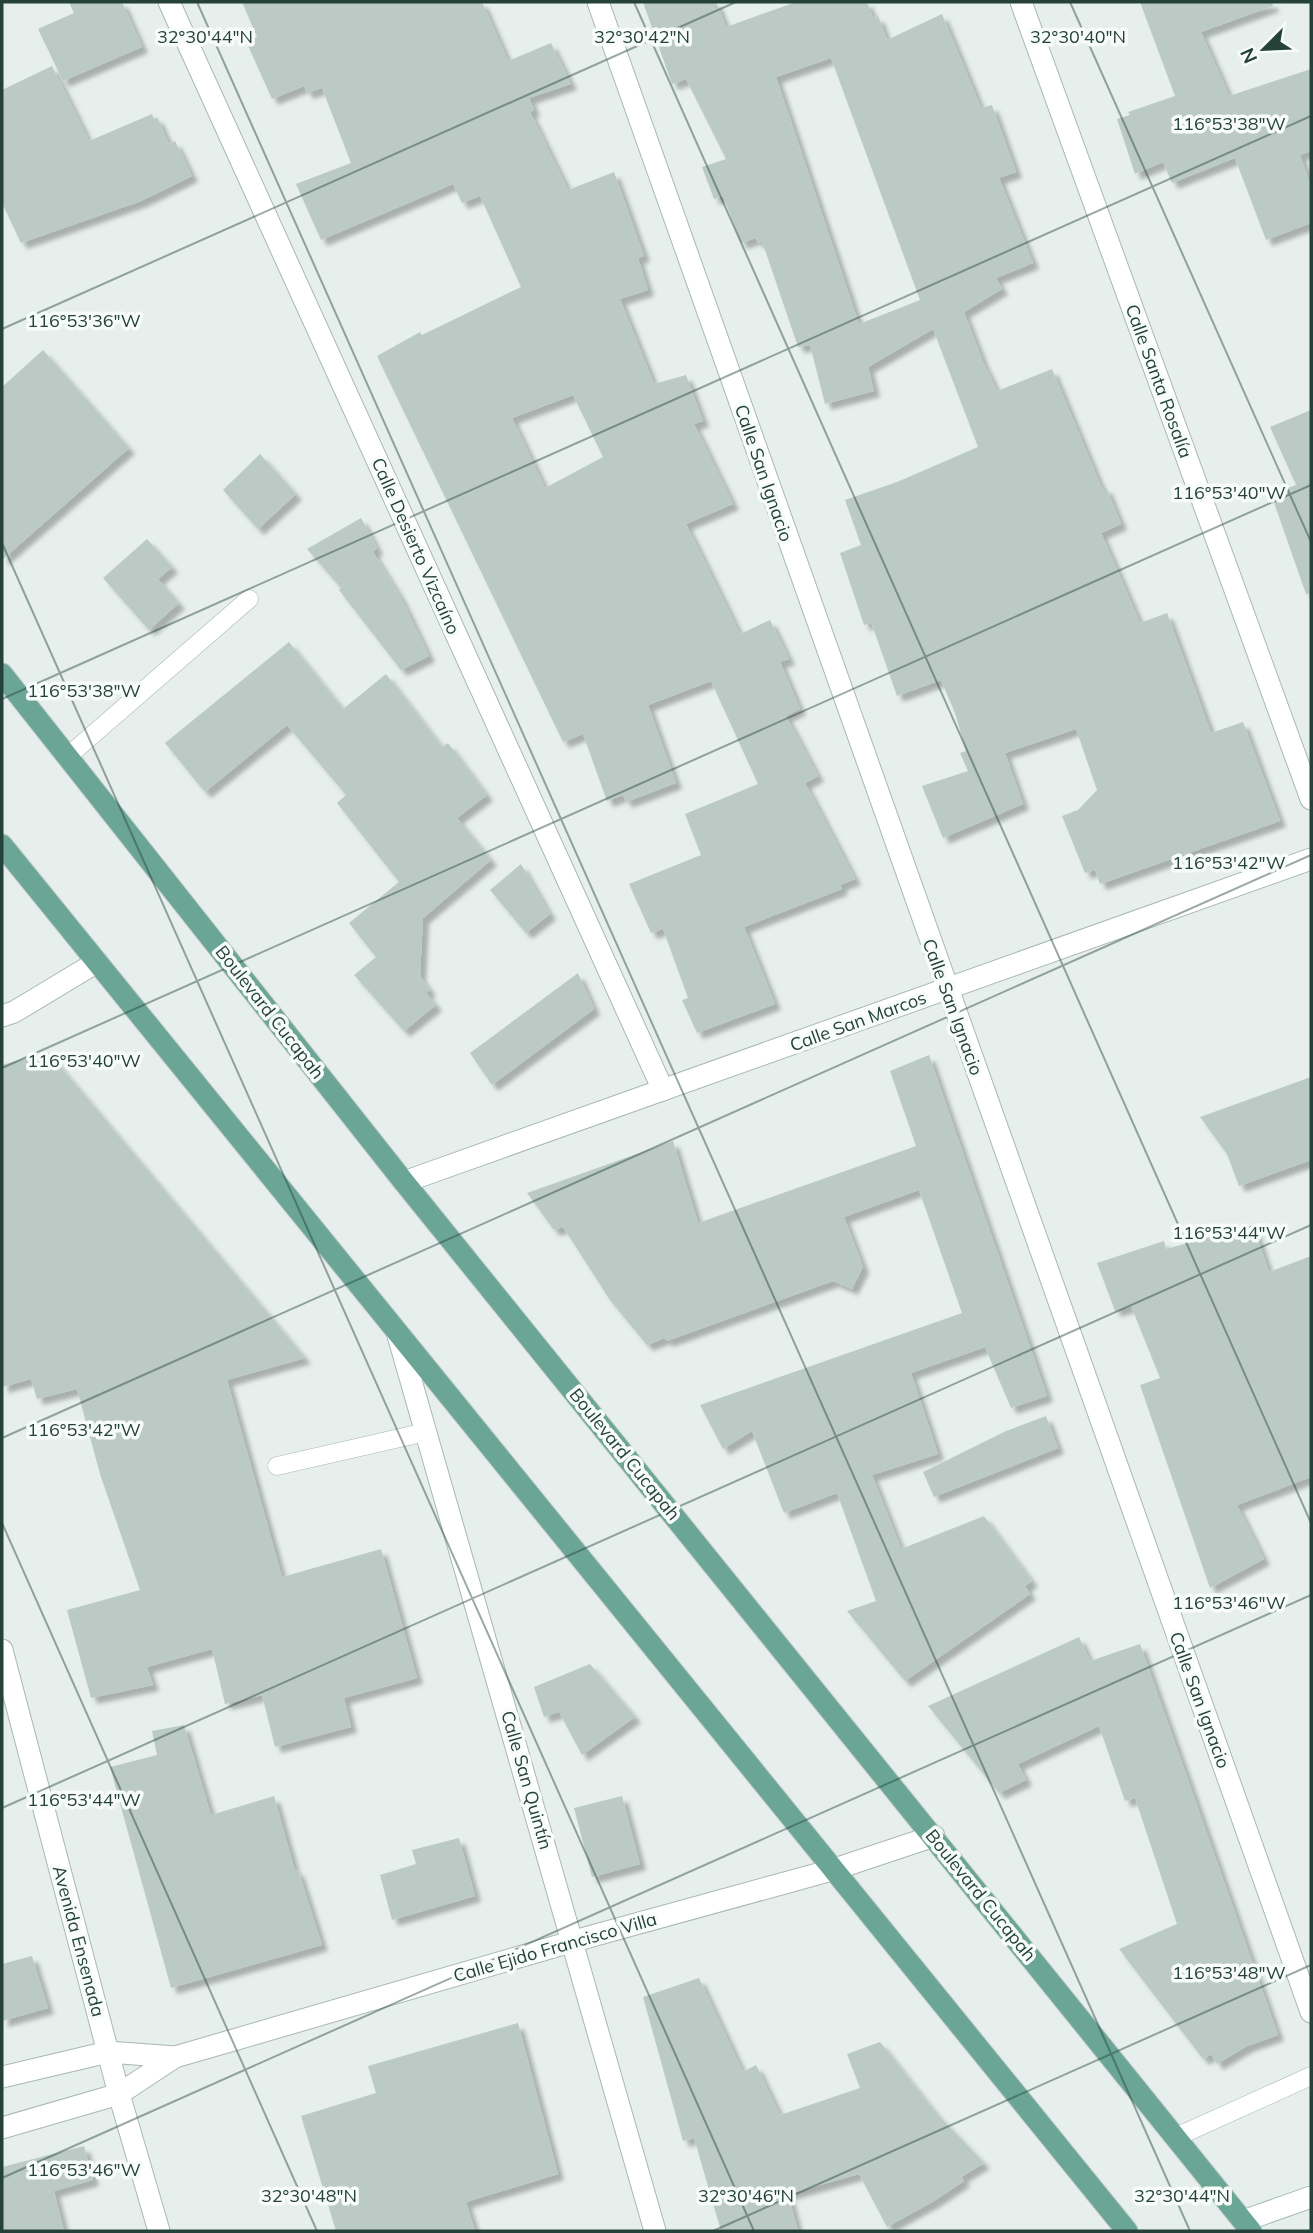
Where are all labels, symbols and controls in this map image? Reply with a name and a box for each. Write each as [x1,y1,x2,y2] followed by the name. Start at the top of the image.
[1229,14,1299,84] north arrow
[157,25,253,48] text: 32°30'44"N
[594,25,690,48] text: 32°30'42"N
[1030,25,1126,48] text: 32°30'40"N
[1235,44,1262,67] text: N
[1172,112,1286,135] text: 116°53'38"W
[1121,301,1197,461] street label: Calle Santa Rosalía
[27,309,141,332] text: 116°53'36"W
[730,401,798,545] street label: Calle San Ignacio
[367,454,465,638] street label: Calle Desierto Vizcaíno
[1172,481,1286,504] text: 116°53'40"W
[27,679,141,702] text: 116°53'38"W
[1172,851,1286,874] text: 116°53'42"W
[918,936,988,1078] street label: Calle San Ignacio
[211,941,329,1083] street label: Boulevard Cucapah
[787,986,930,1056] street label: Calle San Marcos
[27,1049,141,1072] text: 116°53'40"W
[1172,1221,1286,1244] text: 116°53'44"W
[565,1383,685,1525] street label: Boulevard Cucapah
[27,1418,141,1441] text: 116°53'42"W
[1172,1591,1286,1614] text: 116°53'46"W
[1165,1629,1235,1771] street label: Calle San Ignacio
[496,1708,558,1852] street label: Calle San Quintín
[27,1788,141,1811] text: 116°53'44"W
[921,1824,1041,1966] street label: Boulevard Cucapah
[48,1863,110,2019] street label: Avenida Ensenada
[451,1907,659,1987] street label: Calle Ejido Francisco Villa
[1172,1961,1286,1984] text: 116°53'48"W
[27,2158,141,2181] text: 116°53'46"W
[261,2184,357,2207] text: 32°30'48"N
[698,2184,794,2207] text: 32°30'46"N
[1134,2184,1230,2207] text: 32°30'44"N

